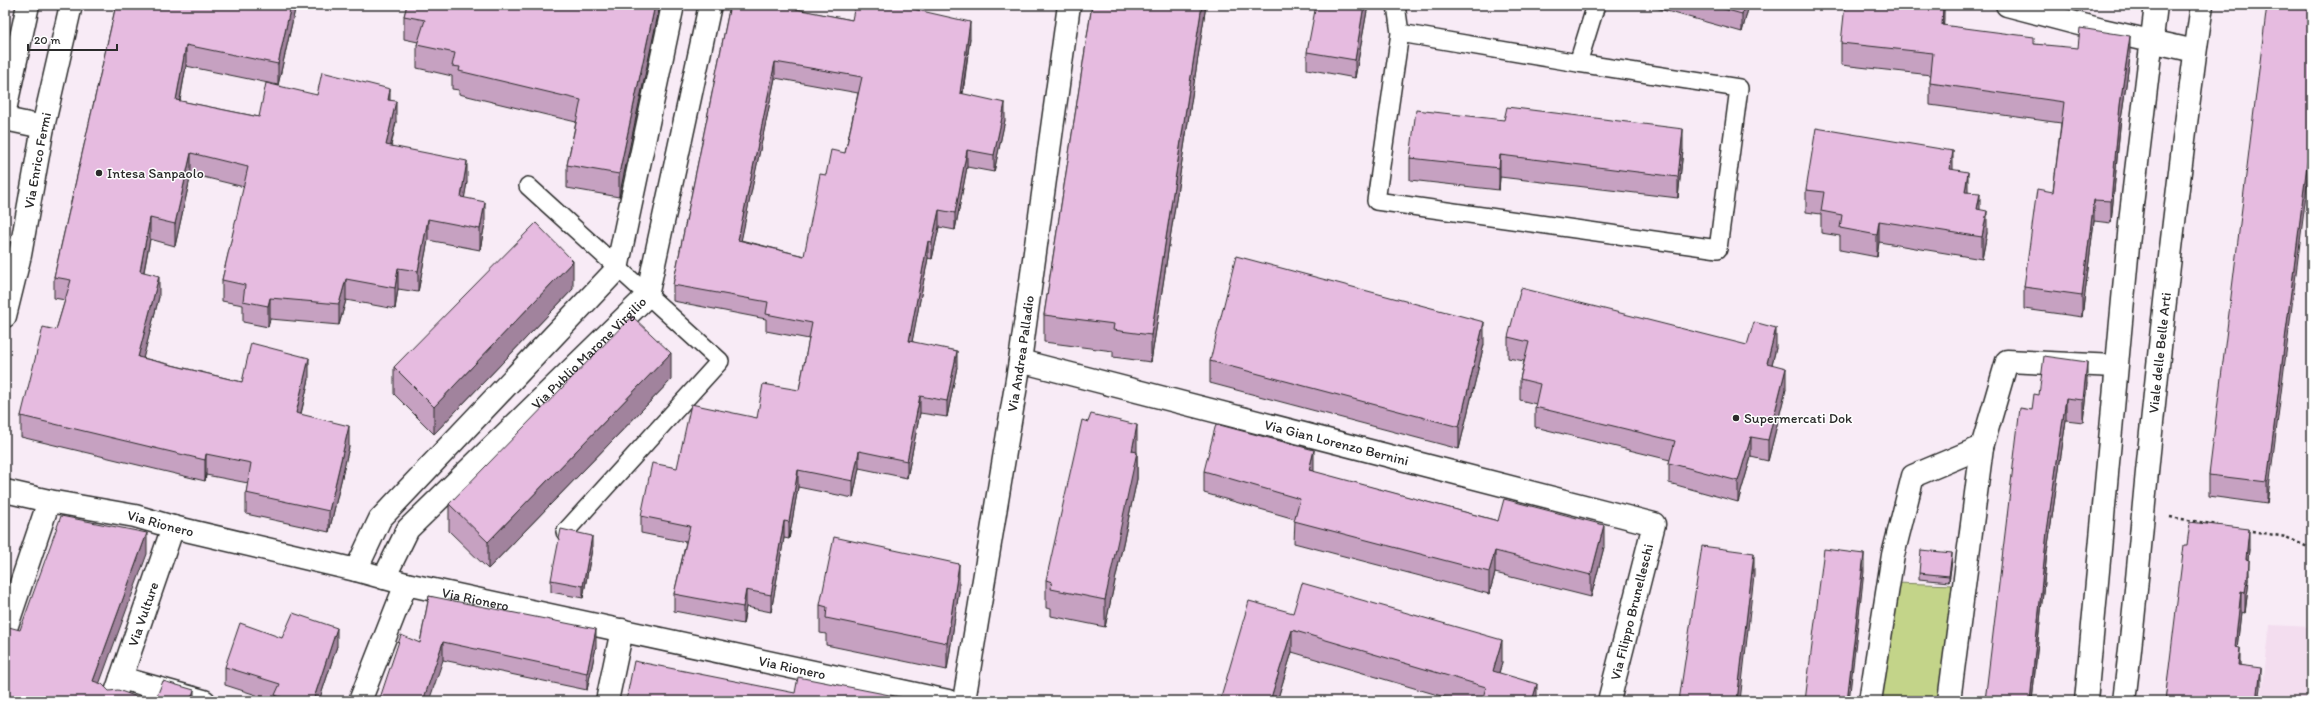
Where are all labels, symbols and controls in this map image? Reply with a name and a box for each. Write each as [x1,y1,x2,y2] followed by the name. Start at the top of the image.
[28,26,117,52] scale bar
[34,33,61,47] text: 20 m
[20,111,55,210] street label: Via Enrico Fermi
[107,165,204,182] place label: Intesa Sanpaolo
[94,168,104,178] marker: Intesa Sanpaolo
[2145,291,2174,414] street label: Viale delle Belle Arti
[528,293,650,413] street label: Via Publio Marone Virgilio
[1003,294,1037,413] street label: Via Andrea Palladio
[1744,410,1853,427] place label: Supermercati Dok
[1731,413,1741,423] marker: Supermercati Dok
[1263,416,1411,469] street label: Via Gian Lorenzo Bernini
[126,506,196,540] street label: Via Rionero
[1607,542,1657,682] street label: Via Filippo Brunelleschi
[124,579,162,649] street label: Via Vulture
[440,583,511,615] street label: Via Rionero
[757,652,827,683] street label: Via Rionero

